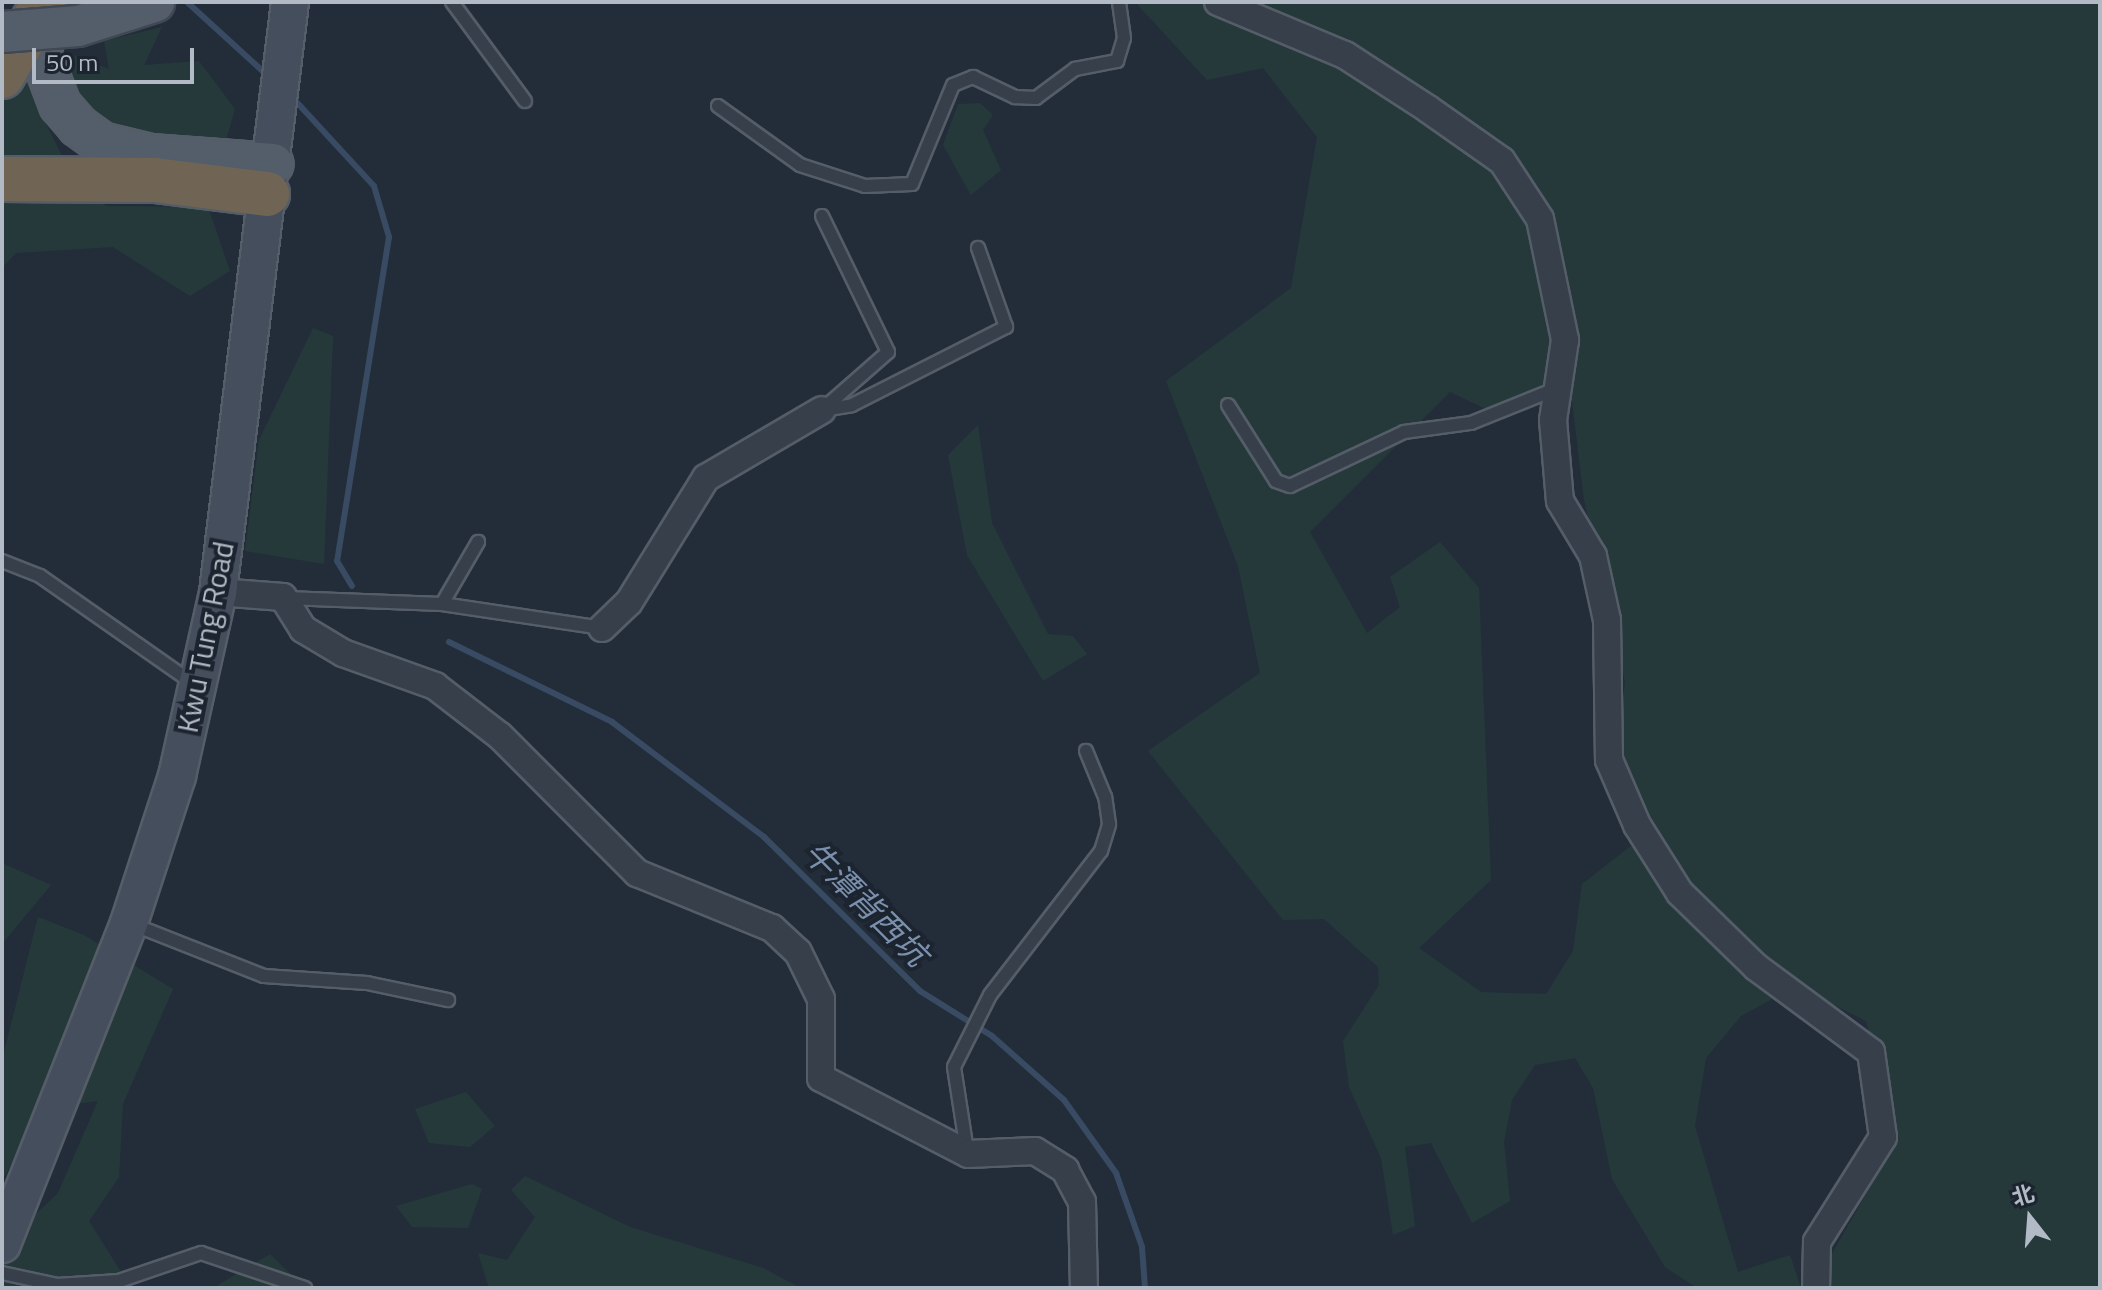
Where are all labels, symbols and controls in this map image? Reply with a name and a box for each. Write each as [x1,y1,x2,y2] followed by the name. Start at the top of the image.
[36,32,198,82] scale bar
[46,44,98,80] text: 50 m
[169,538,241,736] street label: Kwu Tung Road
[796,833,936,973] water label: 牛潭背西坑
[2007,1176,2038,1215] text: 北
[1990,1178,2070,1258] north arrow

